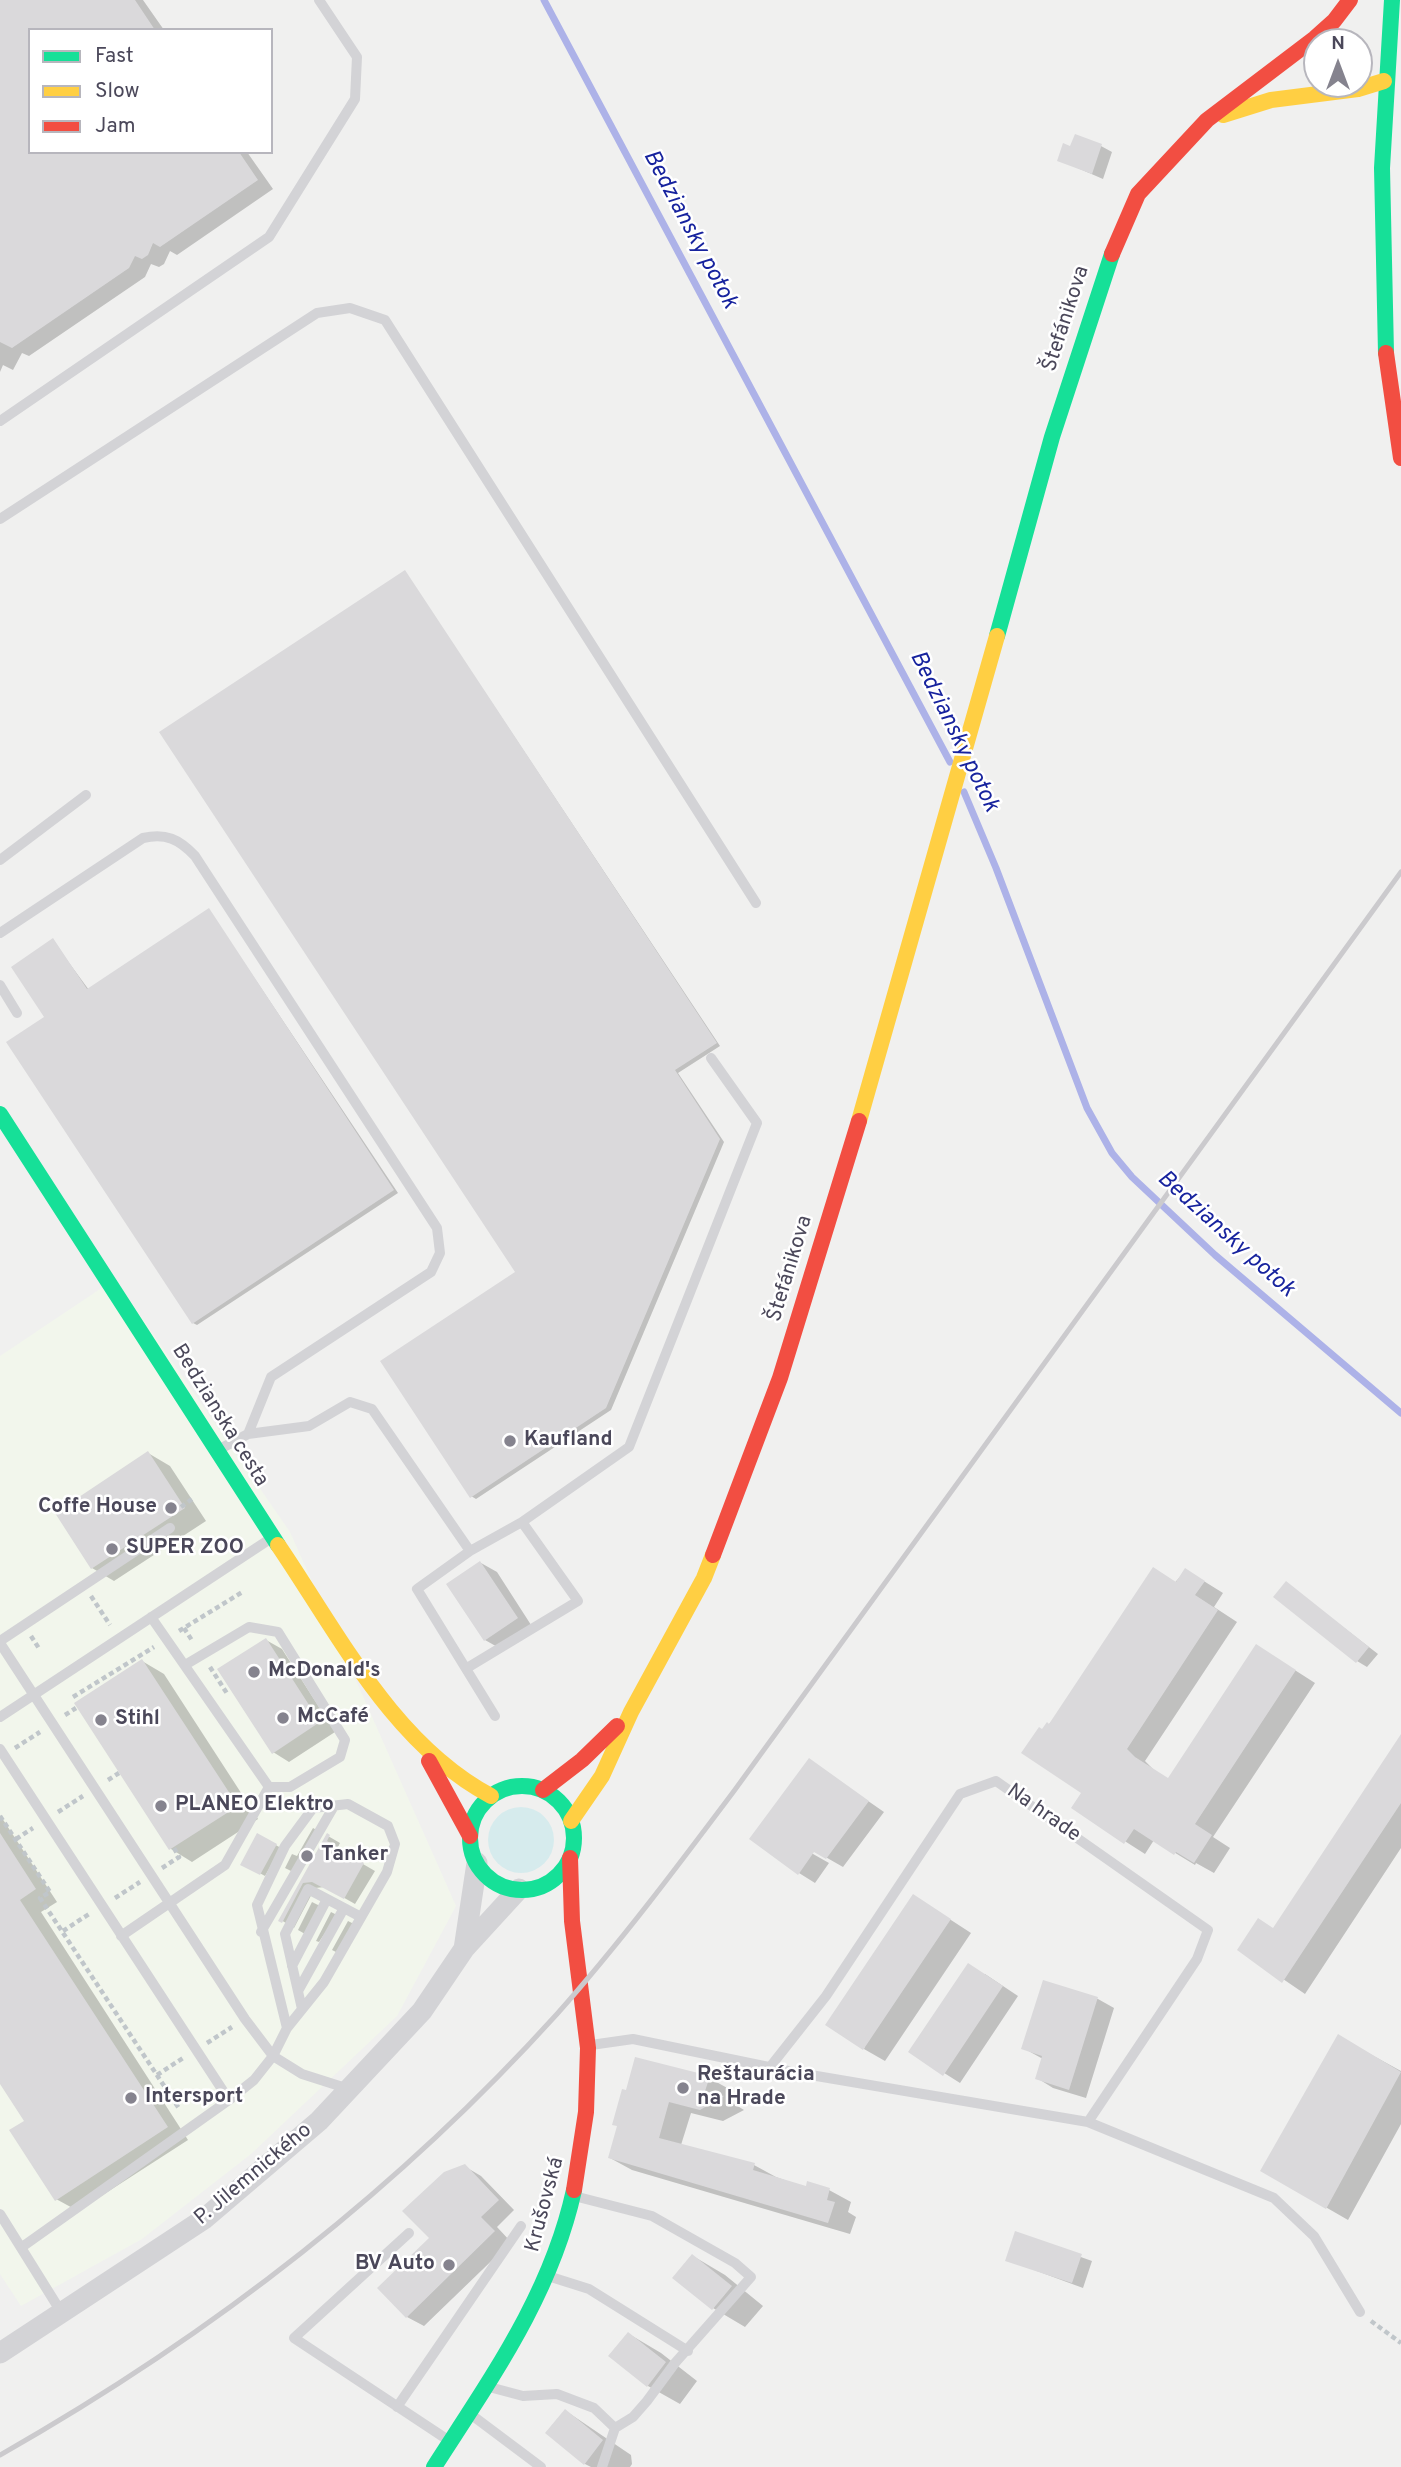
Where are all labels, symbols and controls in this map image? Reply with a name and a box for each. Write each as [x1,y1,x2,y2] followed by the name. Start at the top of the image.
[28,28,273,154] legend
[1303,28,1373,98] north arrow
[1331,32,1345,56] text: N
[95,43,134,70] text: Fast
[95,78,140,105] text: Slow
[95,113,136,140] text: Jam
[636,146,742,314] water label: Bedziansky potok
[1038,263,1096,375] street label: Štefánikova
[902,647,1004,817] water label: Bedziansky potok
[1150,1166,1300,1304] water label: Bedziansky potok
[763,1213,819,1325] street label: Štefánikova
[165,1340,273,1492] street label: Bedzianska cesta
[524,1428,613,1454] place label: Kaufland
[502,1433,518,1449] marker: Kaufland
[38,1495,157,1521] place label: Coffe House
[163,1500,179,1516] marker: Coffe House
[126,1536,244,1562] place label: SUPER ZOO
[104,1541,120,1557] marker: SUPER ZOO
[268,1659,381,1685] place label: McDonald's
[246,1664,262,1680] marker: McDonald's
[297,1705,369,1731] place label: McCafé
[115,1707,160,1733] place label: Stihl
[275,1710,291,1726] marker: McCafé
[93,1712,109,1728] marker: Stihl
[1001,1779,1085,1849] street label: Na hrade
[175,1793,334,1819] place label: PLANEO Elektro
[153,1798,169,1814] marker: PLANEO Elektro
[321,1843,388,1869] place label: Tanker
[299,1848,315,1864] marker: Tanker
[697,2063,815,2113] place label: Reštaurácia na Hrade
[675,2080,691,2096] marker: Reštaurácia na Hrade
[145,2085,243,2111] place label: Intersport
[123,2090,139,2106] marker: Intersport
[190,2119,318,2231] street label: P. Jilemnického
[521,2155,571,2255] street label: Krušovská
[355,2252,435,2278] place label: BV Auto
[441,2257,457,2273] marker: BV Auto

